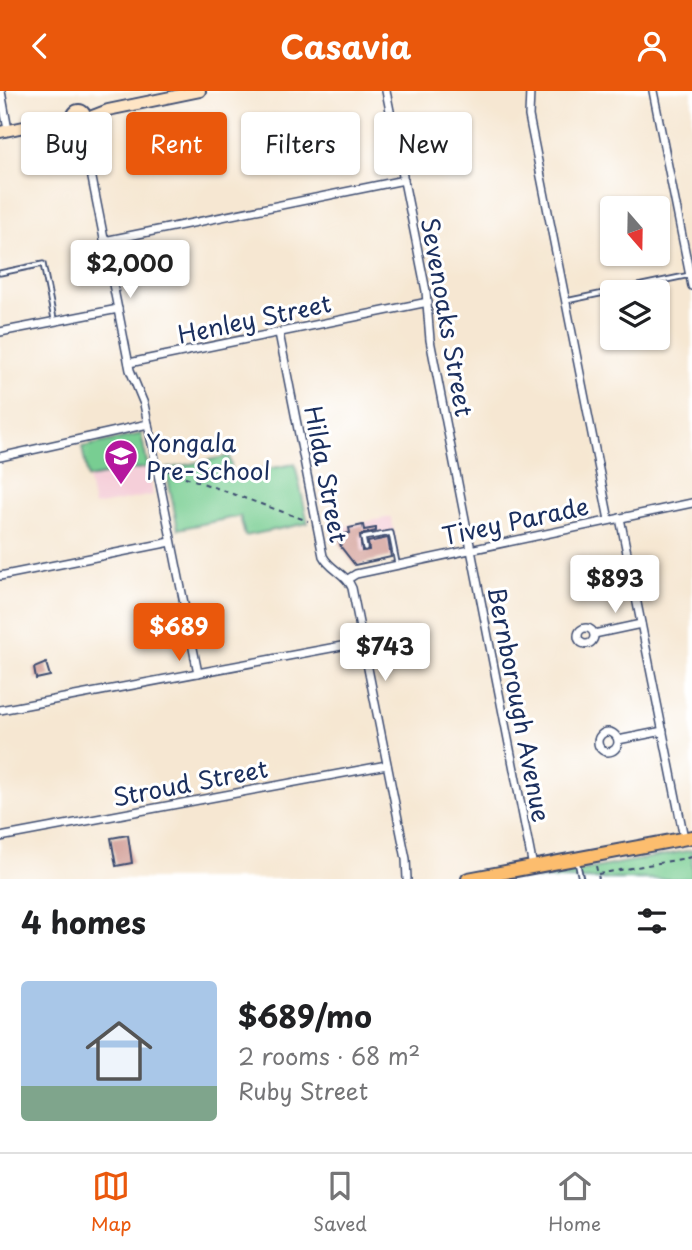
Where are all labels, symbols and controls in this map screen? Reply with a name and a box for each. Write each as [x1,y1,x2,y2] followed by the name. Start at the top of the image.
[280,22,412,70] text: Casavia
[21,27,59,65] icon: back
[633,27,671,65] icon: person
[21,112,112,175] chip: Buy
[126,112,227,175] chip: Rent
[241,112,360,175] chip: Filters
[374,112,472,175] chip: New
[600,196,670,266] north arrow
[600,196,670,350] map controls
[413,215,483,419] street label: Sevenoaks Street
[73,241,187,300] pin: $2,000
[87,245,173,280] text: $2,000
[600,280,670,350] button: layers
[174,284,334,352] street label: Henley Street
[296,402,358,546] street label: Hilda Street
[146,424,270,488] place label: Yongala Pre-School
[102,437,140,486] school or university icon: Yongala Pre-School
[438,487,592,553] street label: Tivey Parade
[574,555,656,615] pin: $893
[586,560,644,595] text: $893
[480,583,560,825] street label: Bernborough Avenue
[138,603,220,663] pin: $689
[150,608,208,643] text: $689
[344,623,426,683] pin: $743
[356,628,414,663] text: $743
[109,749,271,815] street label: Stroud Street
[21,899,146,944] text: 4 homes
[633,902,671,940] icon: filters
[238,993,372,1038] text: $689/mo
[77,1009,161,1093] icon: home
[238,1038,420,1073] text: 2 rooms · 68 m²
[238,1073,368,1108] text: Ruby Street
[91,1167,131,1237] tab: Map
[313,1167,367,1237] tab: Saved
[548,1167,601,1237] tab: Home

